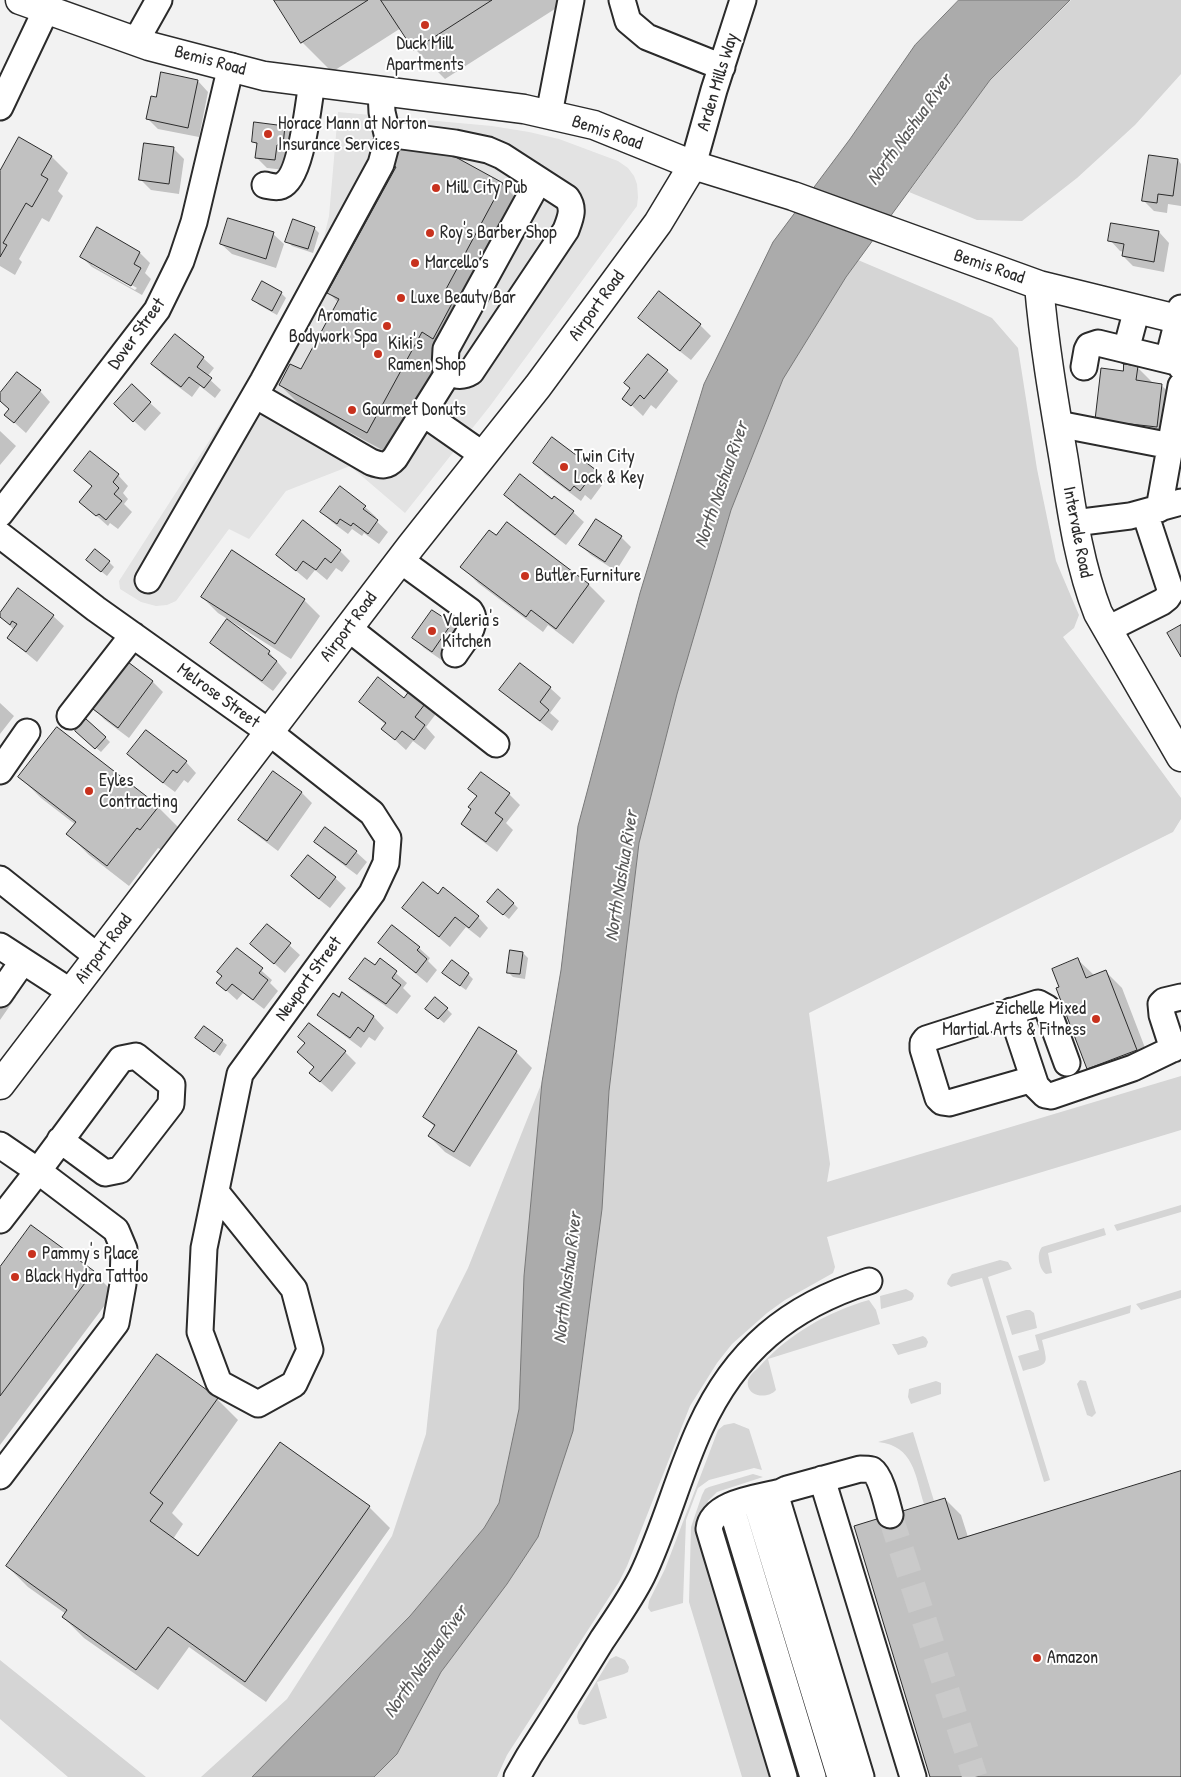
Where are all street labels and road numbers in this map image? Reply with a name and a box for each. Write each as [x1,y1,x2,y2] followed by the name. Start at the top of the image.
[693,30,743,134] street label: Arden Mills Way
[172,41,248,81] street label: Bemis Road
[569,111,645,155] street label: Bemis Road
[951,245,1027,289] street label: Bemis Road
[564,267,630,345] street label: Airport Road
[104,294,170,374] street label: Dover Street
[1058,485,1096,579] street label: Intervale Road
[316,588,382,666] street label: Airport Road
[172,659,264,733] street label: Melrose Street
[71,910,137,988] street label: Airport Road
[271,933,347,1025] street label: Newport Street

